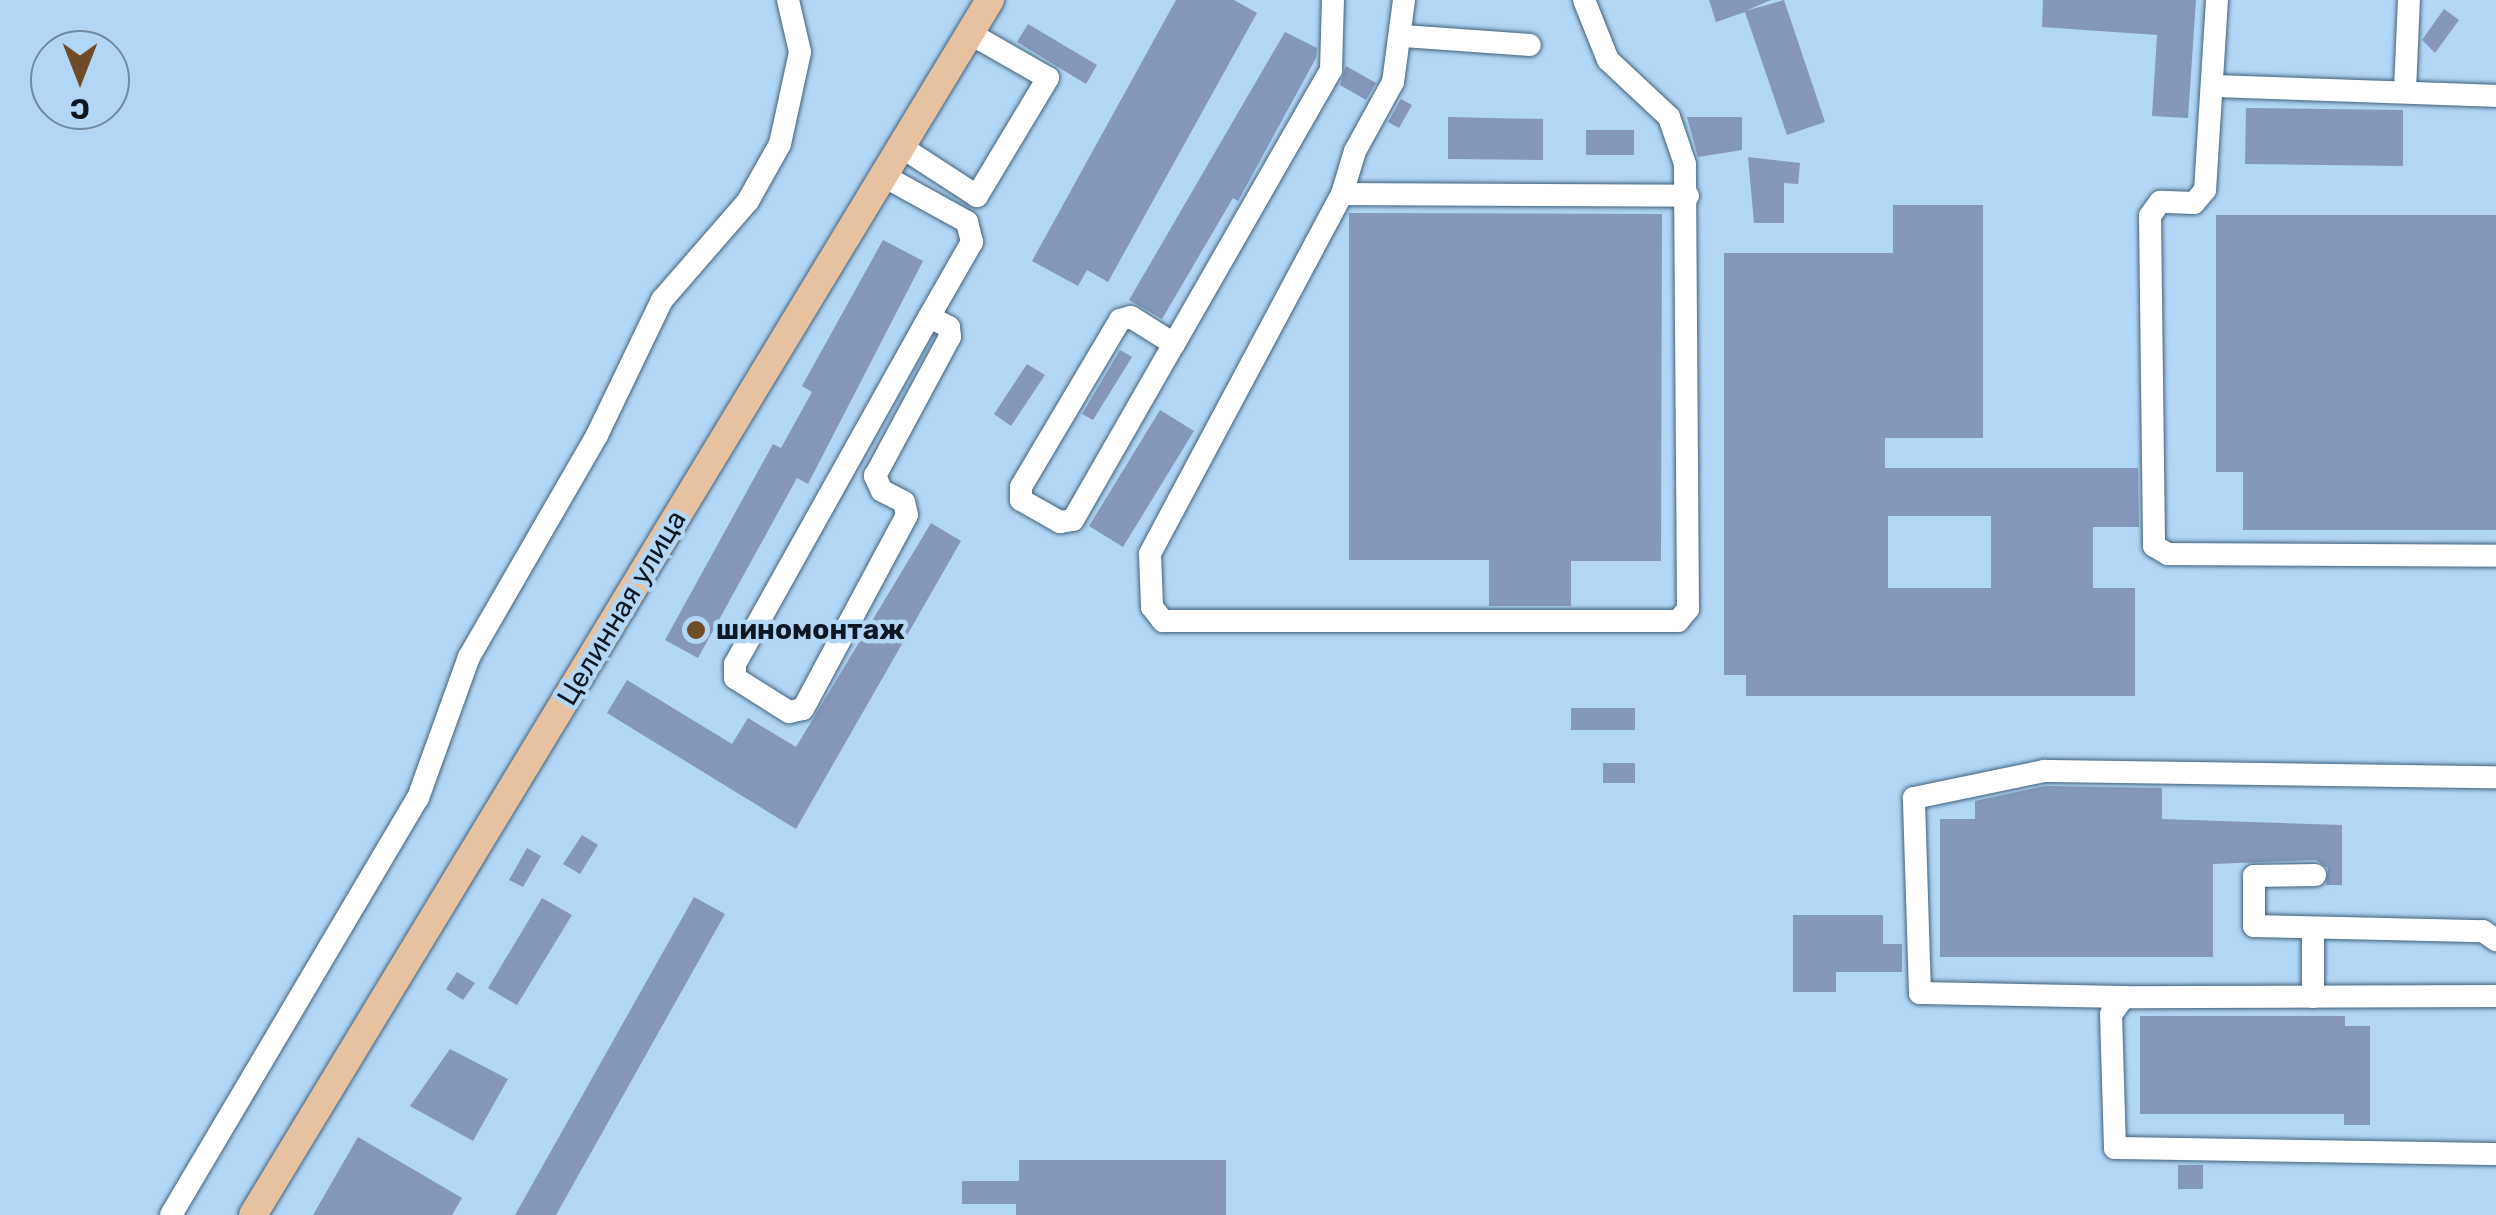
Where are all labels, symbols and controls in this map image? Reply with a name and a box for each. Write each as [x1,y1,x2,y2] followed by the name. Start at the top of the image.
[30,30,130,130] north arrow
[70,92,90,125] text: С
[551,504,693,712] street label: Целинная улица
[716,613,905,647] place label: шиномонтаж
[685,619,707,641] marker: шиномонтаж

